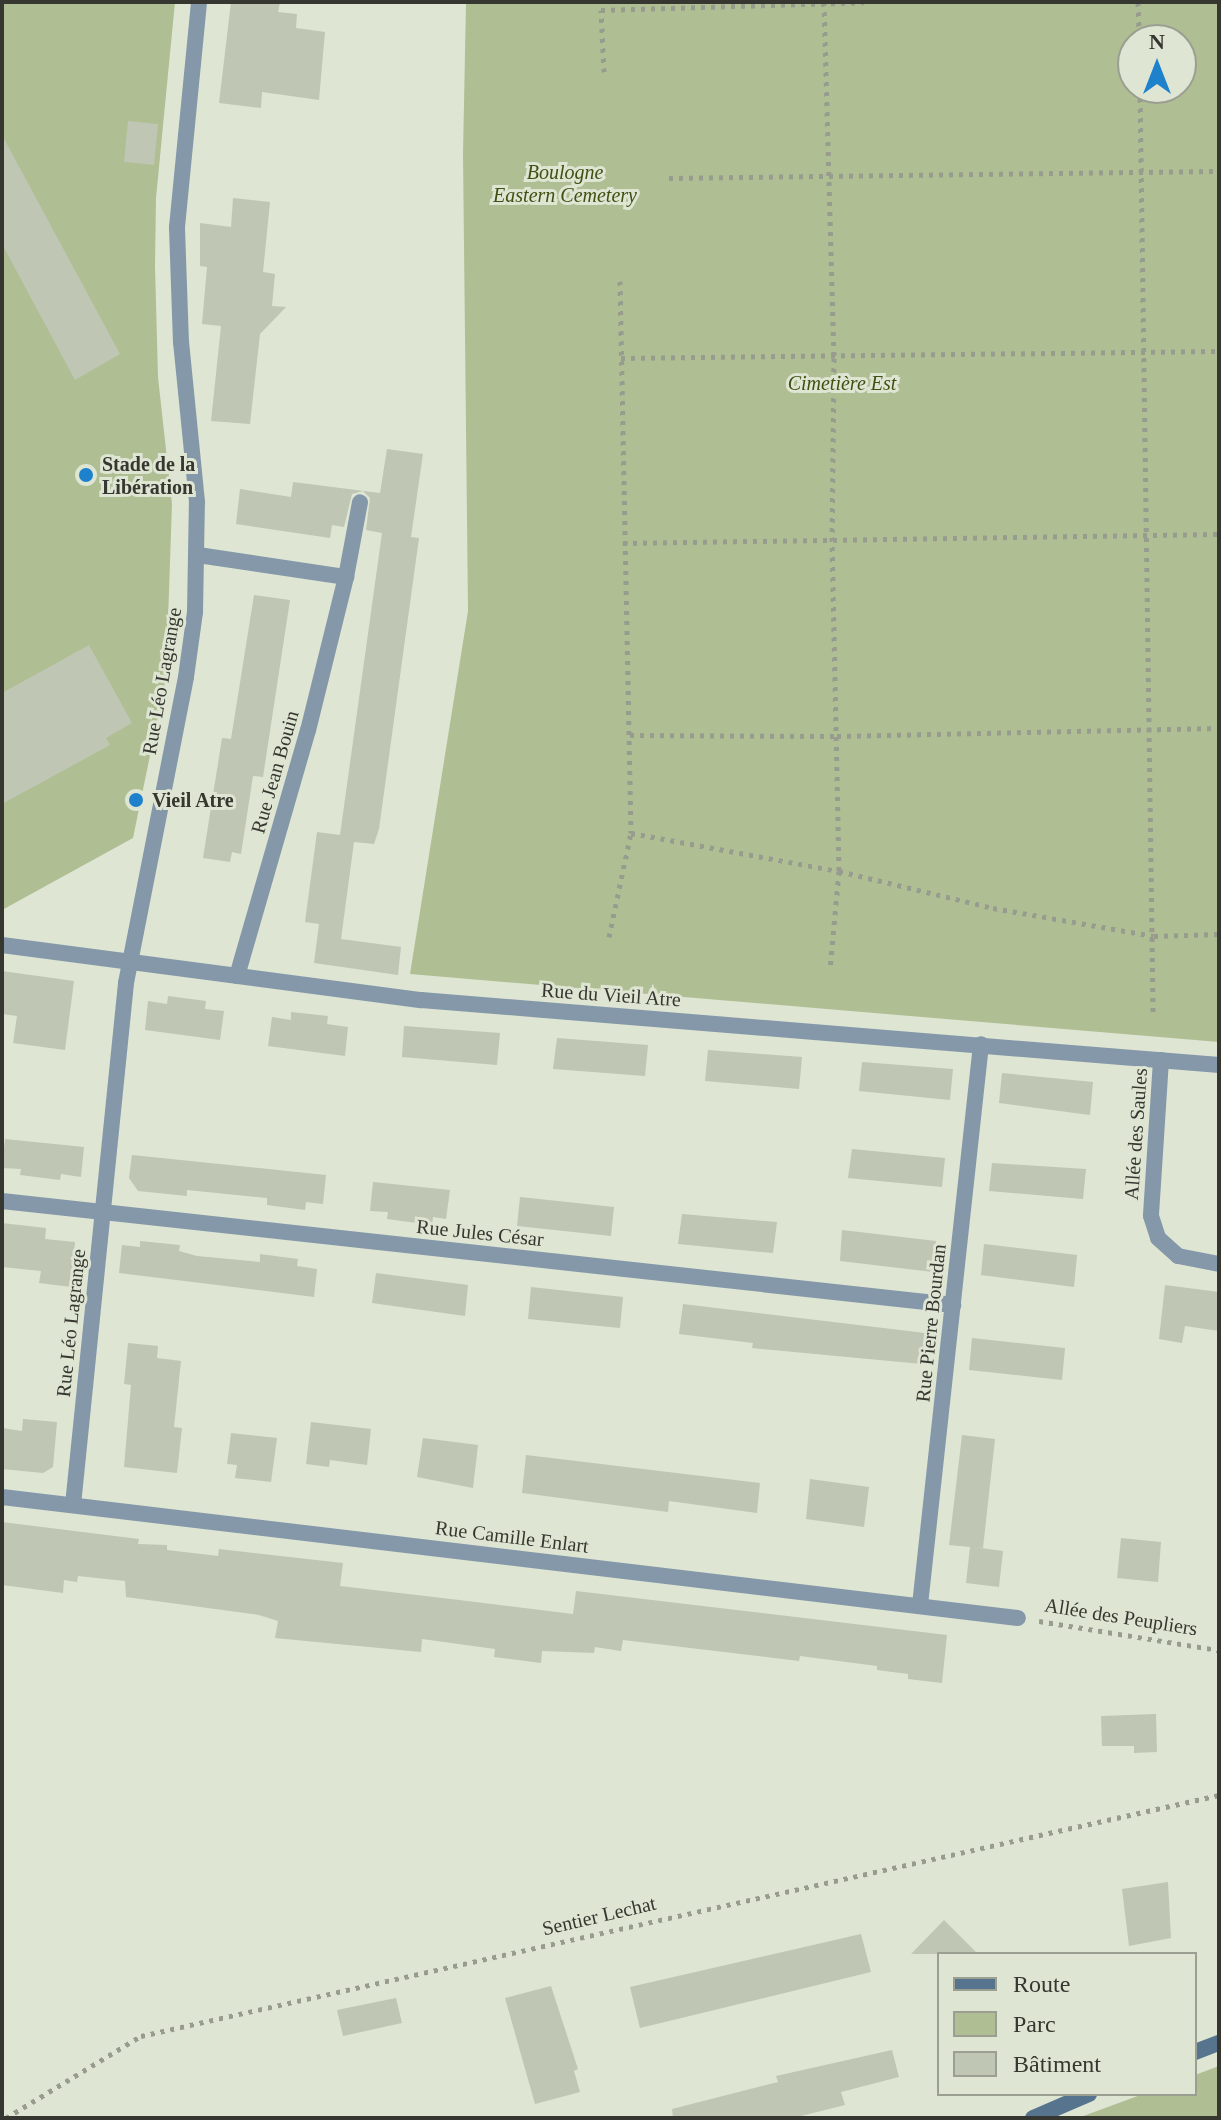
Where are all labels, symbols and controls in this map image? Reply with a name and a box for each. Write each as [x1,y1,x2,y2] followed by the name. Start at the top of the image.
[1117,24,1197,104] north arrow
[1149,29,1165,54] text: N
[493,161,637,208] park label: Boulogne Eastern Cemetery
[788,371,896,395] park label: Cimetière Est
[102,452,195,499] place label: Stade de la Libération
[77,466,95,484] marker: Stade de la Libération
[137,606,187,756] street label: Rue Léo Lagrange
[246,708,304,836] street label: Rue Jean Bouin
[152,788,235,812] place label: Vieil Atre
[127,791,145,809] marker: Vieil Atre
[540,978,682,1012] street label: Rue du Vieil Atre
[1119,1067,1153,1201] street label: Allée des Saules
[415,1214,545,1252] street label: Rue Jules César
[911,1243,951,1403] street label: Rue Pierre Bourdan
[51,1248,91,1398] street label: Rue Léo Lagrange
[434,1516,590,1558] street label: Rue Camille Enlart
[1043,1593,1199,1641] street label: Allée des Peupliers
[540,1891,658,1941] street label: Sentier Lechat
[937,1952,1197,2096] legend
[1013,1971,1070,1997] text: Route
[1013,2011,1056,2037] text: Parc
[1013,2051,1101,2077] text: Bâtiment

